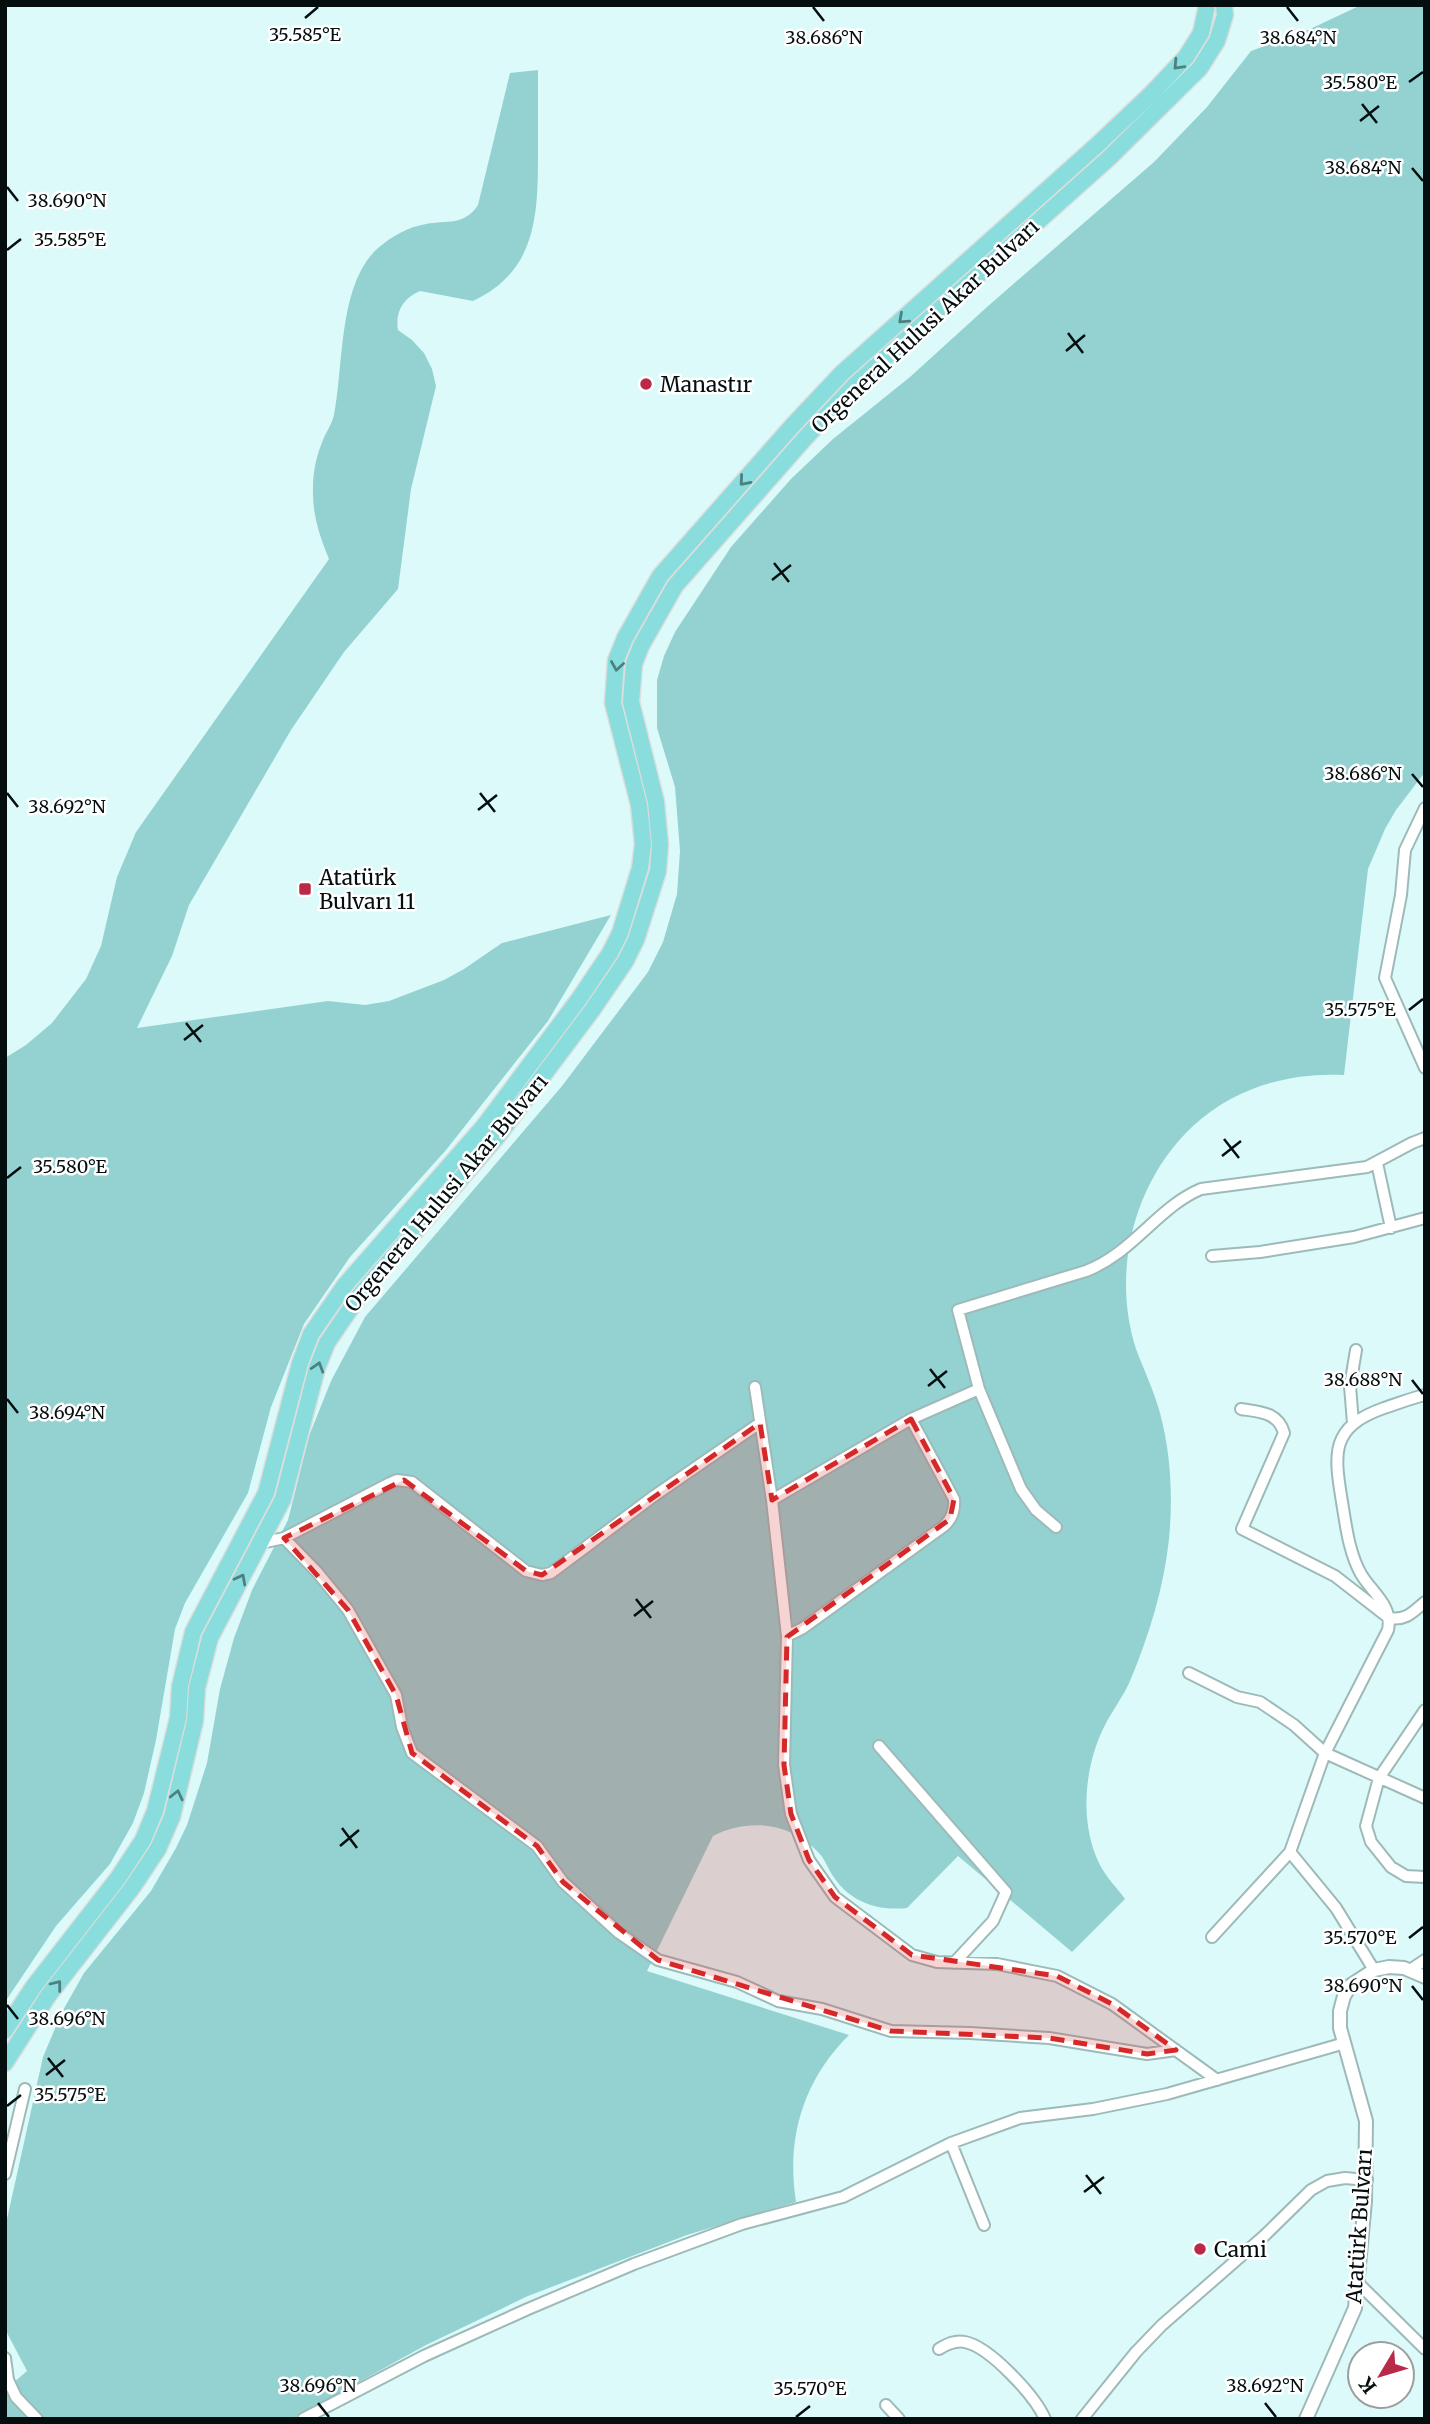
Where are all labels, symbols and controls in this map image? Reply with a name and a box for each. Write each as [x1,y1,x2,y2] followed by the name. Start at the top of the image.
[269,23,342,46] text: 35.585°E
[785,26,863,49] text: 38.686°N
[1260,26,1336,49] text: 38.684°N
[1174,57,1187,70] one-way arrow
[1323,71,1398,94] text: 35.580°E
[1325,156,1401,179] text: 38.684°N
[28,189,107,212] text: 38.690°N
[805,213,1045,439] street label: Orgeneral Hulusi Akar Bulvarı
[34,228,107,251] text: 35.585°E
[898,311,911,323] one-way arrow
[660,371,752,398] place label: Manastır
[638,376,654,392] marker: Manastır
[739,472,752,485] one-way arrow
[610,660,625,672] one-way arrow
[1324,762,1402,785] text: 38.686°N
[28,795,106,818] text: 38.692°N
[318,864,415,915] place label: Atatürk Bulvarı 11
[297,881,313,897] marker: Atatürk Bulvarı 11
[1324,998,1396,1021] text: 35.575°E
[339,1068,554,1317] street label: Orgeneral Hulusi Akar Bulvarı
[33,1155,108,1178] text: 35.580°E
[310,1361,325,1373] one-way arrow
[1324,1368,1402,1391] text: 38.688°N
[29,1401,105,1424] text: 38.694°N
[233,1574,247,1587] one-way arrow
[169,1789,183,1801] one-way arrow
[1324,1926,1397,1949] text: 35.570°E
[1324,1974,1403,1997] text: 38.690°N
[48,1981,61,1993] one-way arrow
[28,2007,106,2030] text: 38.696°N
[34,2083,106,2106] text: 35.575°E
[1340,2148,1378,2305] street label: Atatürk Bulvarı
[1214,2236,1267,2263] place label: Cami
[1192,2241,1208,2257] marker: Cami
[1346,2340,1416,2410] north arrow
[1353,2372,1381,2398] text: K
[279,2374,357,2397] text: 38.696°N
[1226,2374,1304,2397] text: 38.692°N
[774,2377,847,2400] text: 35.570°E

